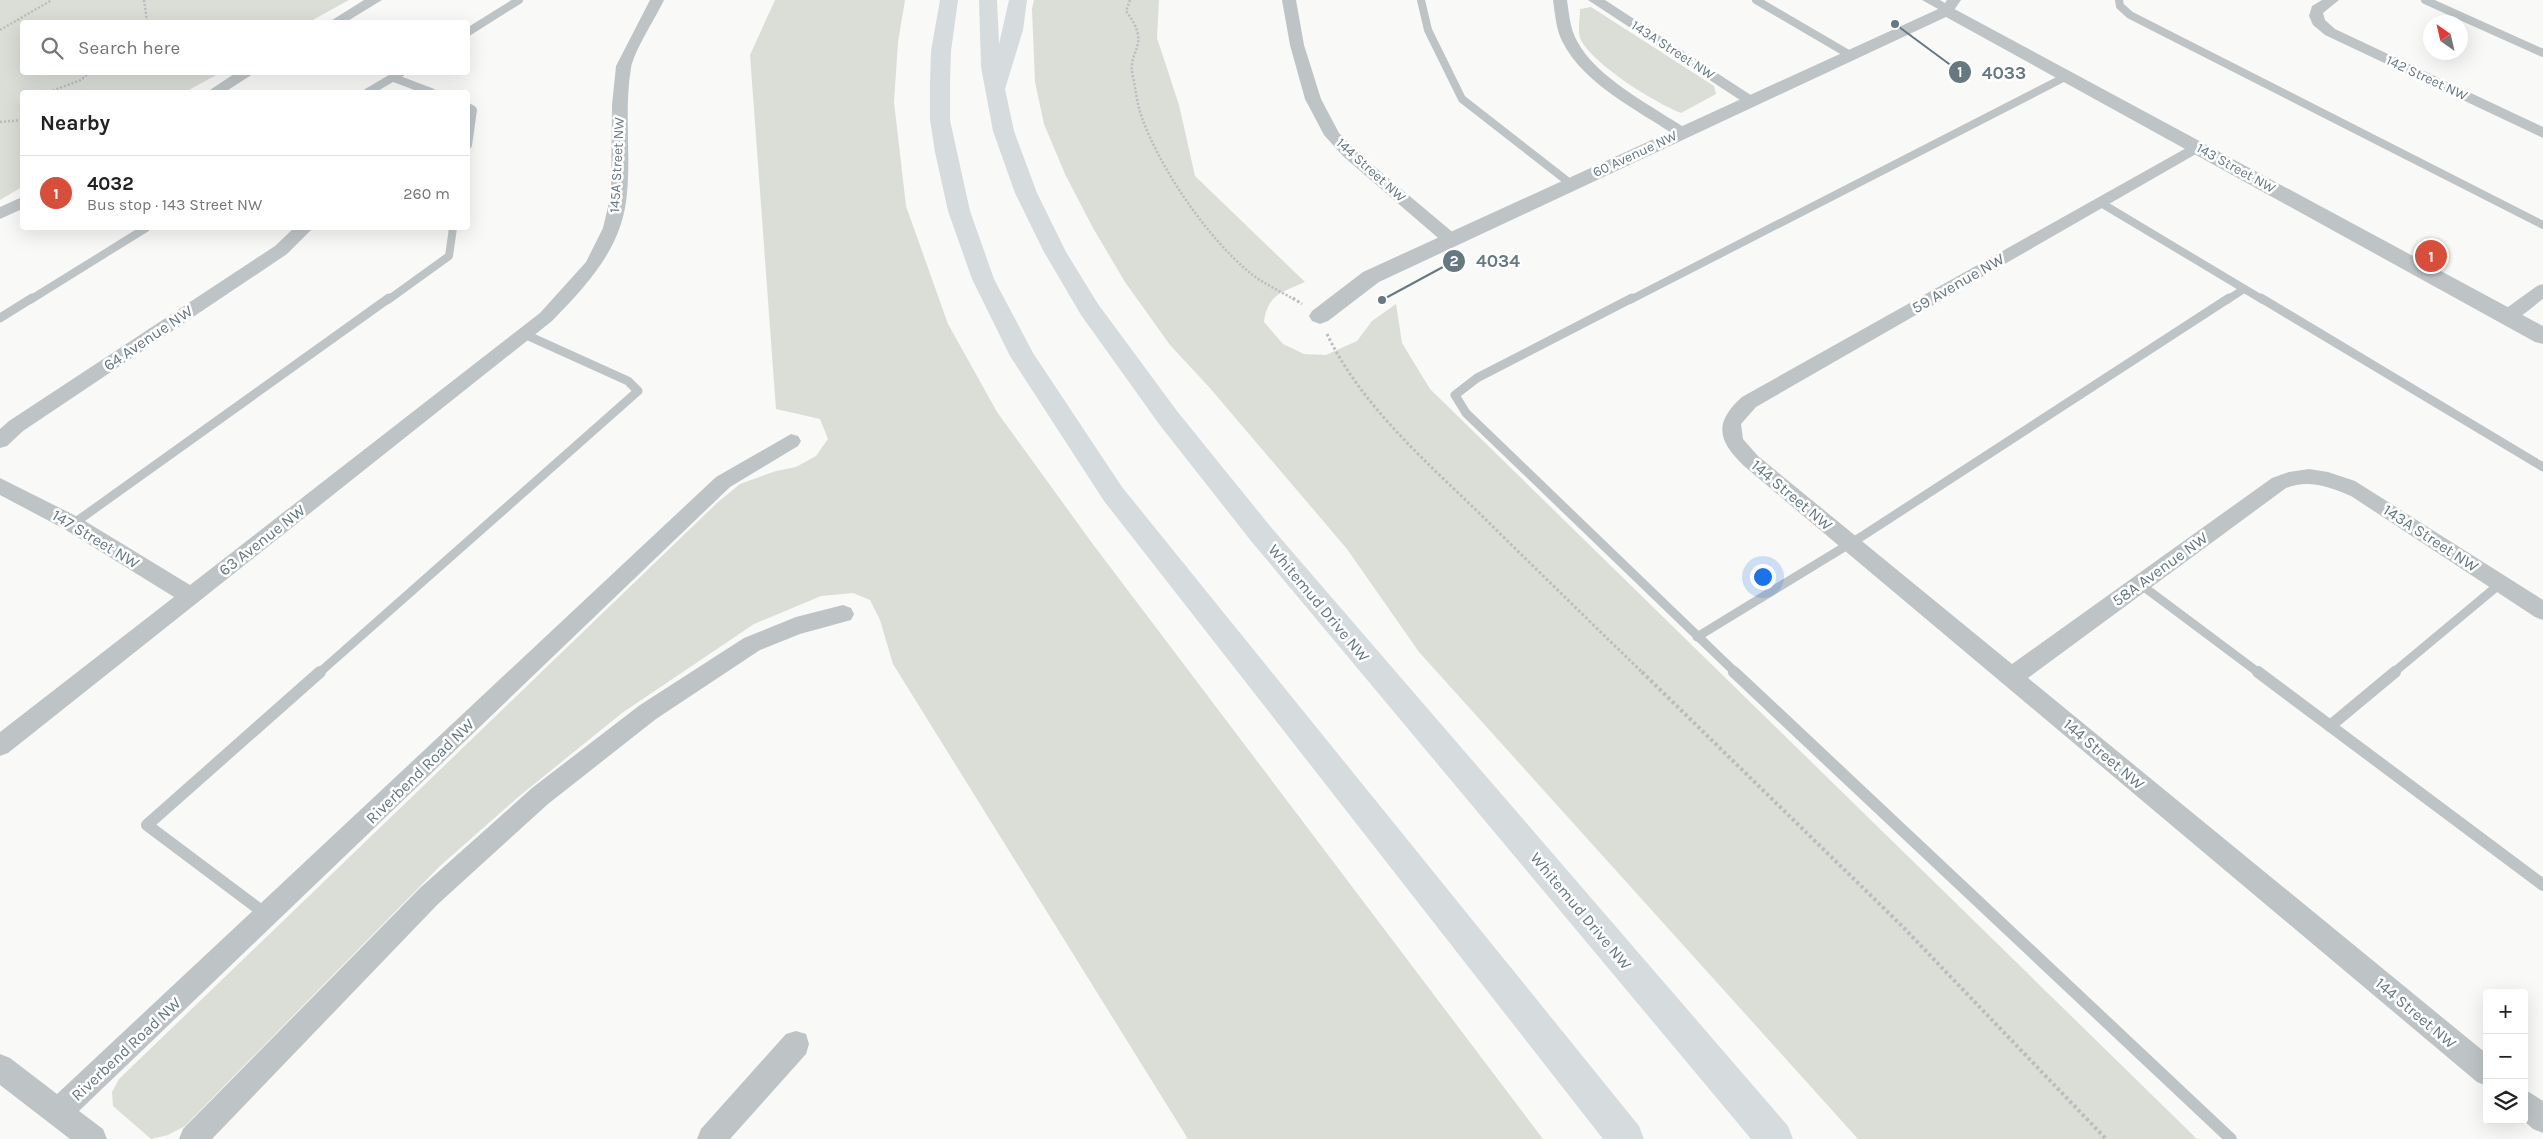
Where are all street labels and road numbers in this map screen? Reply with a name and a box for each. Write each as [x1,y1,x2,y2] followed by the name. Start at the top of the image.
[1628,17,1718,84] street label: 143A Street NW
[2384,52,2471,104] street label: 142 Street NW
[606,116,628,213] street label: 145A Street NW
[1590,127,1680,181] street label: 60 Avenue NW
[1333,134,1410,206] street label: 144 Street NW
[2193,139,2279,197] street label: 143 Street NW
[1908,248,2008,317] street label: 59 Avenue NW
[100,301,197,375] street label: 64 Avenue NW
[1748,456,1837,535] street label: 144 Street NW
[215,500,309,580] street label: 63 Avenue NW
[2380,500,2483,576] street label: 143A Street NW
[49,505,144,573] street label: 147 Street NW
[2108,528,2212,610] street label: 58A Avenue NW
[1264,540,1374,666] street label: Whitemud Drive NW
[362,714,479,828] street label: Riverbend Road NW
[2060,715,2149,794] street label: 144 Street NW
[1526,848,1636,974] street label: Whitemud Drive NW
[2372,974,2461,1053] street label: 144 Street NW
[67,993,185,1105] street label: Riverbend Road NW

